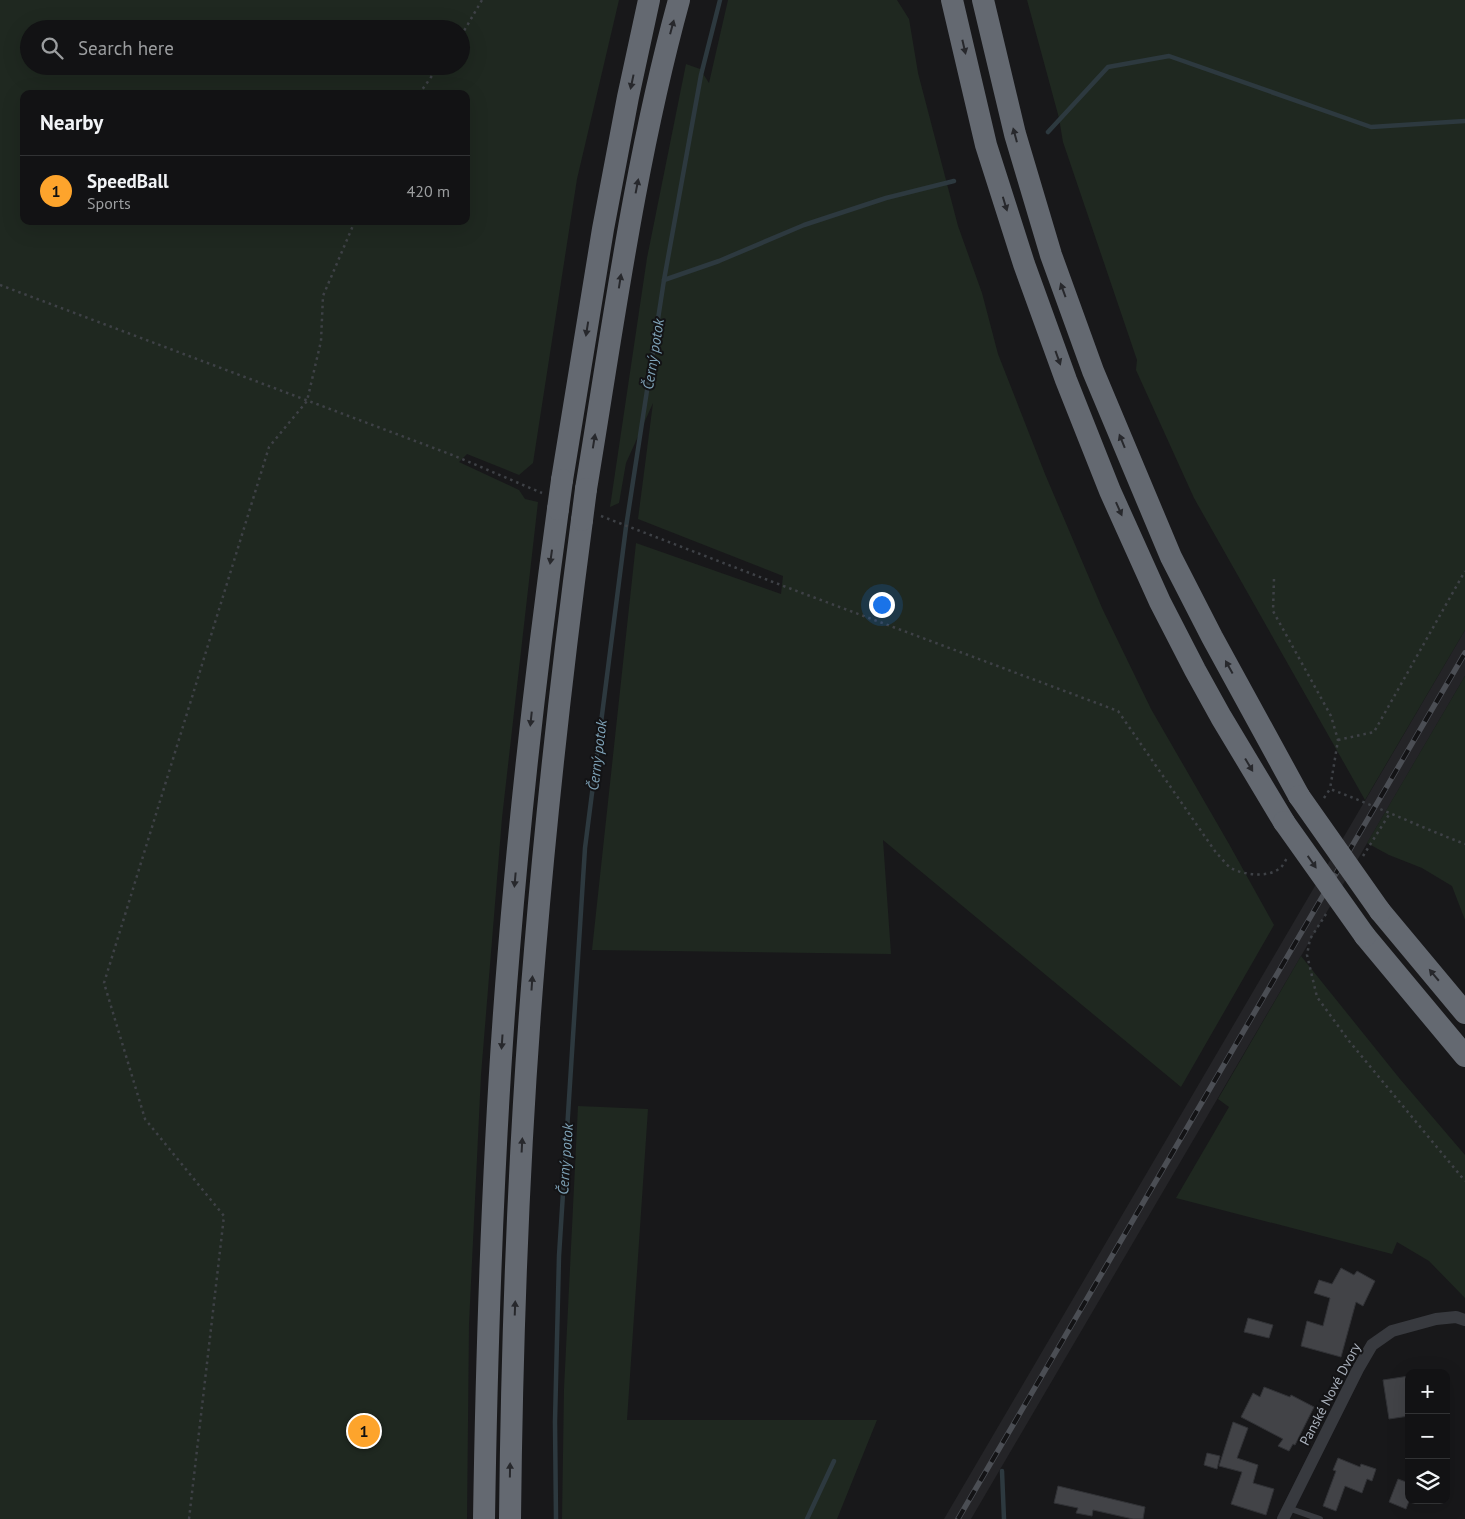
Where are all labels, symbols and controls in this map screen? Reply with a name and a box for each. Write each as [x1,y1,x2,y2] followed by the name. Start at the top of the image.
[20,20,470,75] search box
[668,20,676,35] one-way arrow
[38,34,66,62] icon: search
[78,36,174,60] text: Search here
[960,40,968,55] one-way arrow
[627,74,635,90] one-way arrow
[40,109,103,136] text: Nearby
[1011,127,1019,142] one-way arrow
[87,169,169,193] text: SpeedBall
[633,178,641,194] one-way arrow
[51,181,61,201] text: 1
[407,181,450,201] text: 420 m
[87,193,131,213] text: Sports
[1002,197,1009,212] one-way arrow
[616,273,624,289] one-way arrow
[1059,282,1067,297] one-way arrow
[638,316,668,391] water label: Černý potok
[582,321,590,337] one-way arrow
[1054,351,1062,366] one-way arrow
[590,433,598,449] one-way arrow
[1118,433,1126,448] one-way arrow
[1115,502,1123,516] one-way arrow
[547,550,555,566] one-way arrow
[869,592,895,618] your location
[1225,660,1233,674] one-way arrow
[527,711,535,727] one-way arrow
[583,717,611,792] water label: Černý potok
[1245,758,1254,771] one-way arrow
[1307,855,1317,869] one-way arrow
[511,873,519,889] one-way arrow
[1428,969,1439,982] one-way arrow
[529,975,537,991] one-way arrow
[498,1035,506,1051] one-way arrow
[553,1121,577,1195] water label: Černý potok
[518,1137,526,1153] one-way arrow
[511,1300,519,1316] one-way arrow
[1295,1339,1365,1448] street label: Panské Nové Dvory
[1405,1369,1450,1504] map controls
[1405,1369,1450,1414] button: +
[348,1412,380,1450] pin: 1
[1405,1414,1450,1459] button: −
[1405,1459,1450,1504] button: layers
[506,1462,514,1478] one-way arrow

